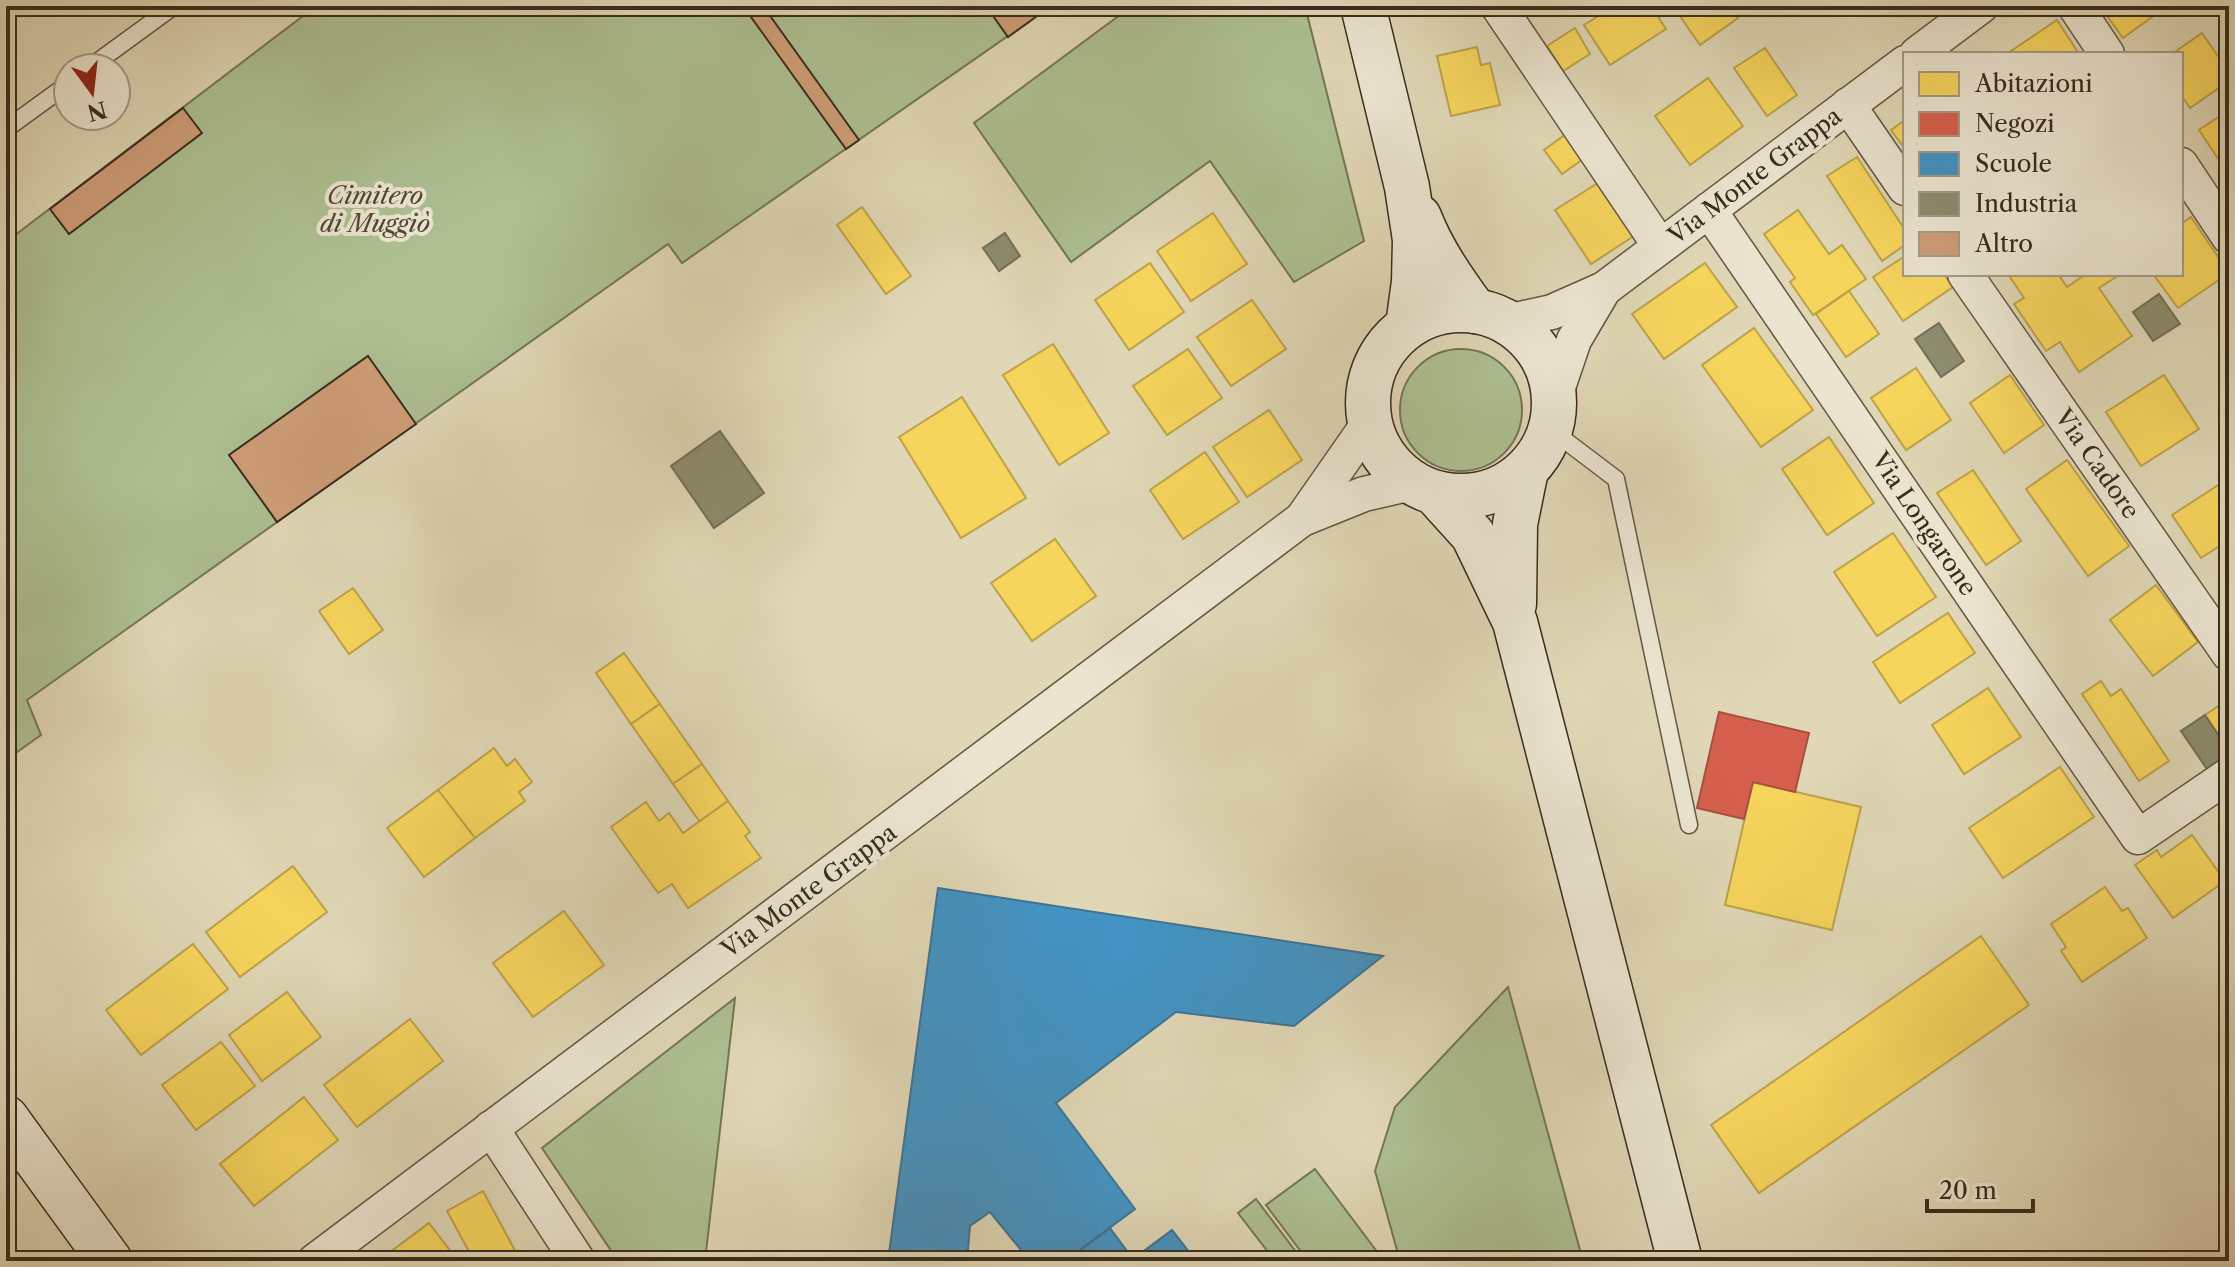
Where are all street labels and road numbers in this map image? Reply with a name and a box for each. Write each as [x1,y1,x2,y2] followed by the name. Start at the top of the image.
[1662,101,1847,251] street label: Via Monte Grappa
[2049,403,2146,524] street label: Via Cadore
[1865,446,1983,601] street label: Via Longarone
[715,817,902,964] street label: Via Monte Grappa

